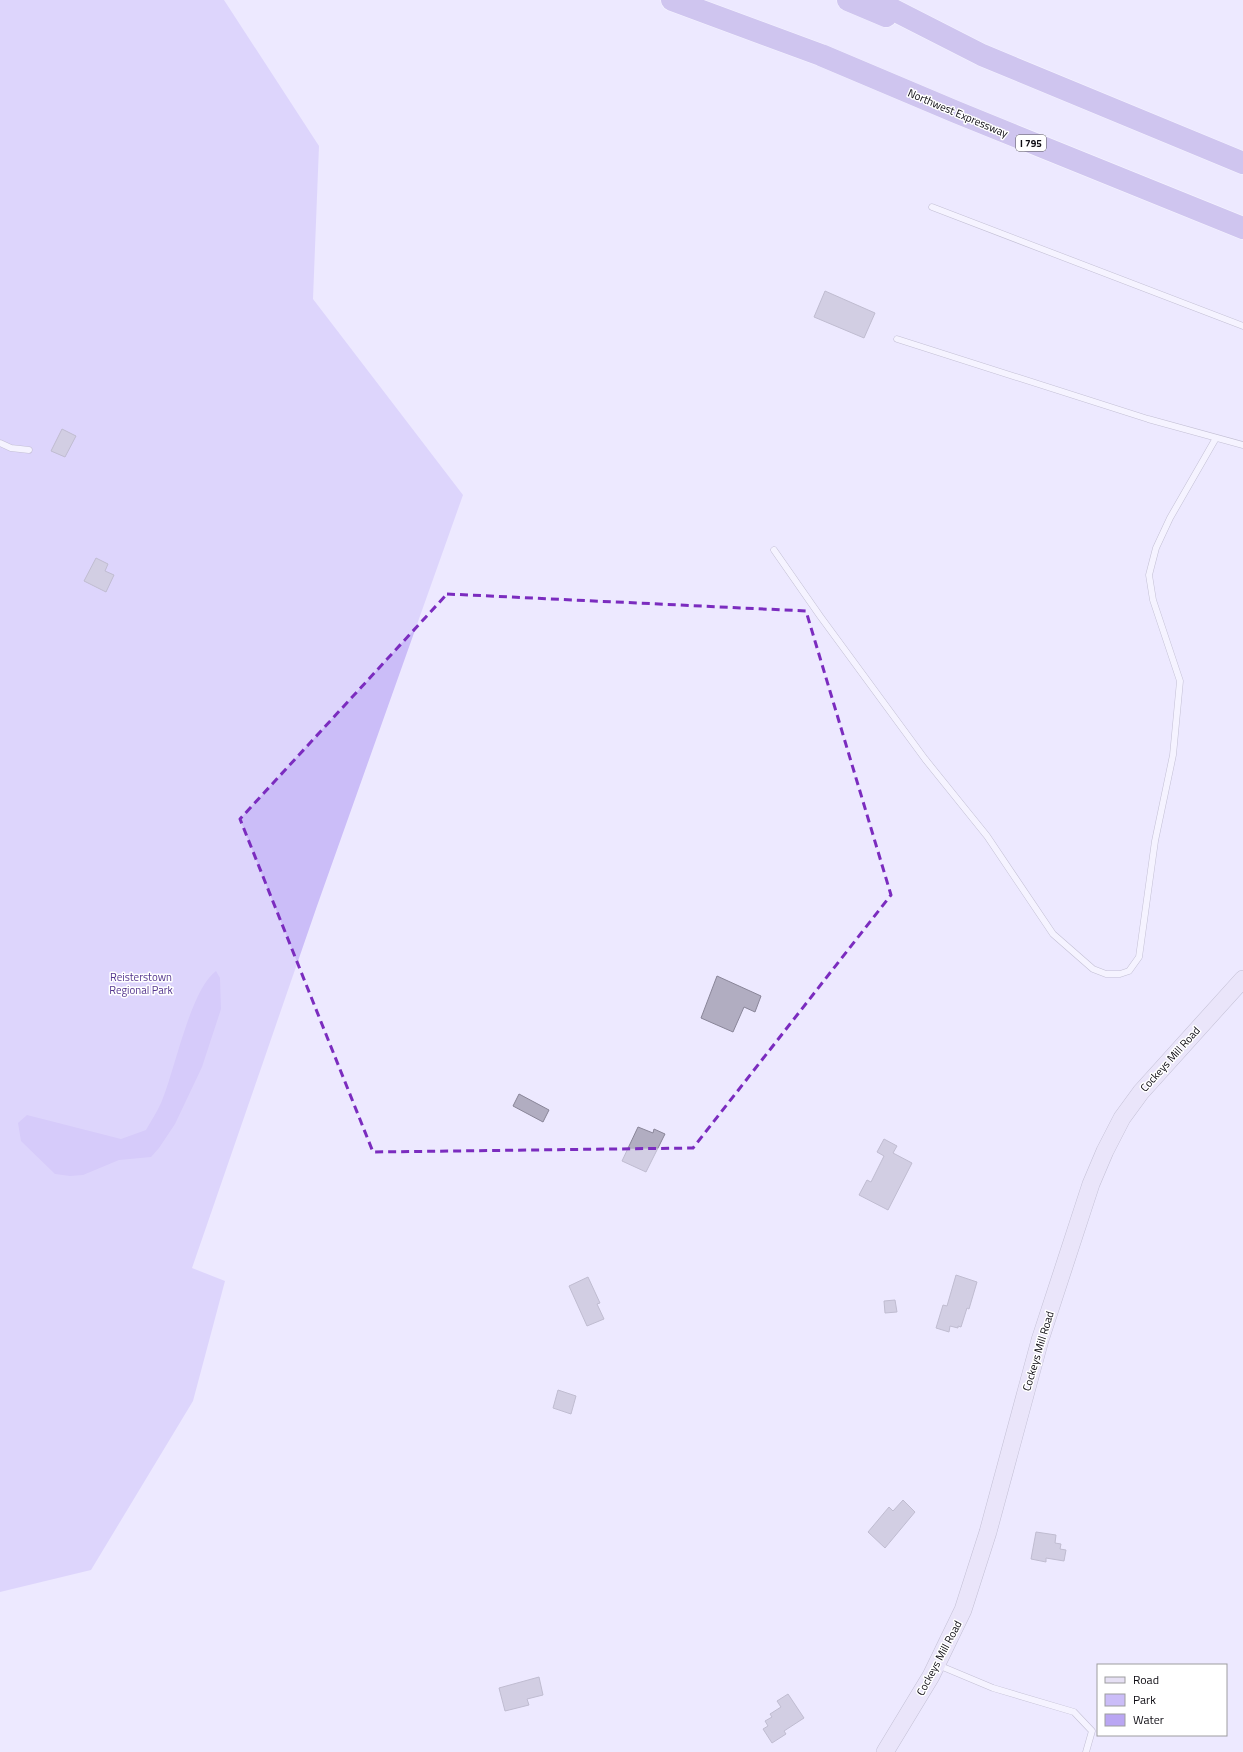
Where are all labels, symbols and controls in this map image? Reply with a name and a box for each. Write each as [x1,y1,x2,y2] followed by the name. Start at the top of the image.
[905,85,1011,142] street label: Northwest Expressway
[1016,135,1046,151] road number: I 795
[109,969,173,998] park label: Reisterstown Regional Park
[1136,1023,1204,1095] street label: Cockeys Mill Road
[1018,1309,1058,1393] street label: Cockeys Mill Road
[913,1618,966,1698] street label: Cockeys Mill Road
[1097,1664,1227,1736] legend
[1133,1670,1159,1689] text: Road
[1133,1690,1156,1709] text: Park
[1133,1710,1164,1729] text: Water

